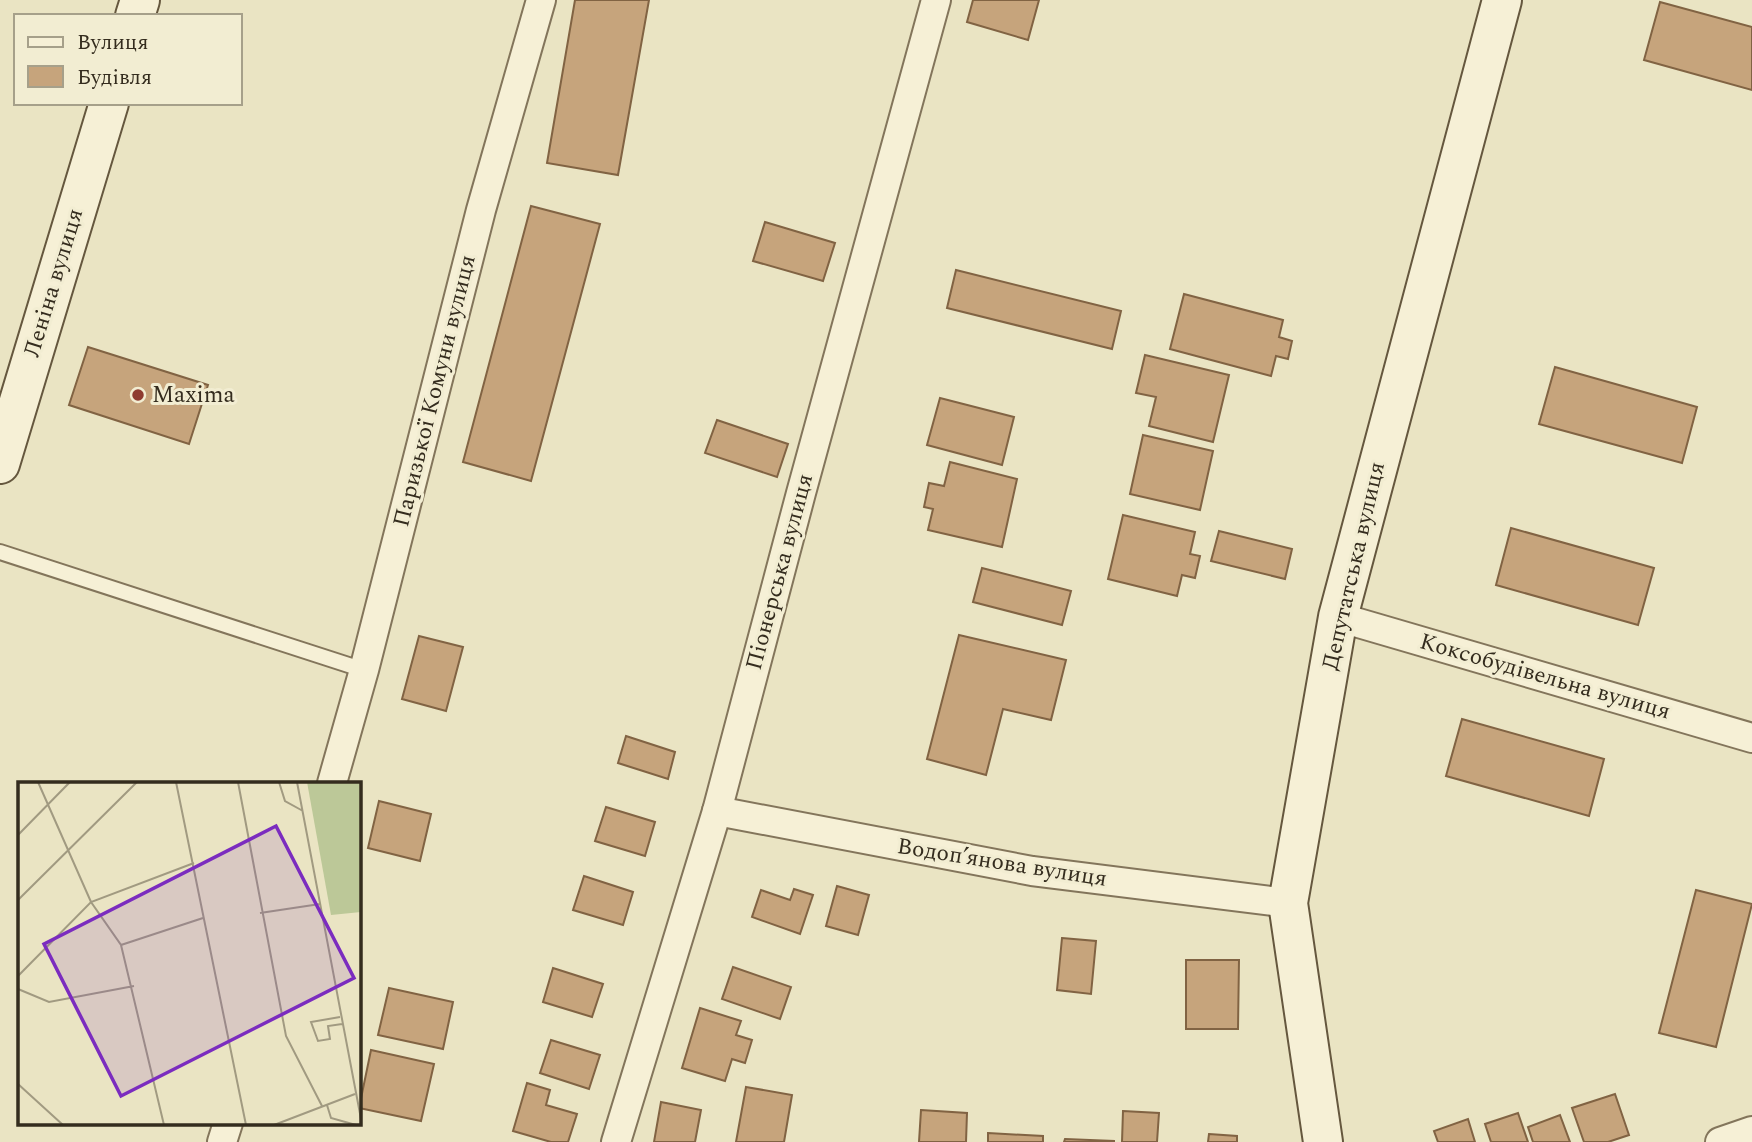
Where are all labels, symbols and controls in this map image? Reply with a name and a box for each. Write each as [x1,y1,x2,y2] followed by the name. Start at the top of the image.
[14,14,242,105] legend
[77,27,148,59] text: Вулиця
[77,62,152,94] text: Будівля
[15,204,93,362] street label: Леніна вулиця
[384,251,486,531] street label: Паризької Комуни вулиця
[152,378,235,413] place label: Maxima
[130,387,146,403] marker: Maxima
[1313,458,1395,674] street label: Депутатська вулиця
[737,470,823,674] street label: Піонерська вулиця
[1416,624,1674,730] street label: Коксобудівельна вулиця
[18,782,360,1124] inset map
[894,829,1110,897] street label: Водоп’янова вулиця

